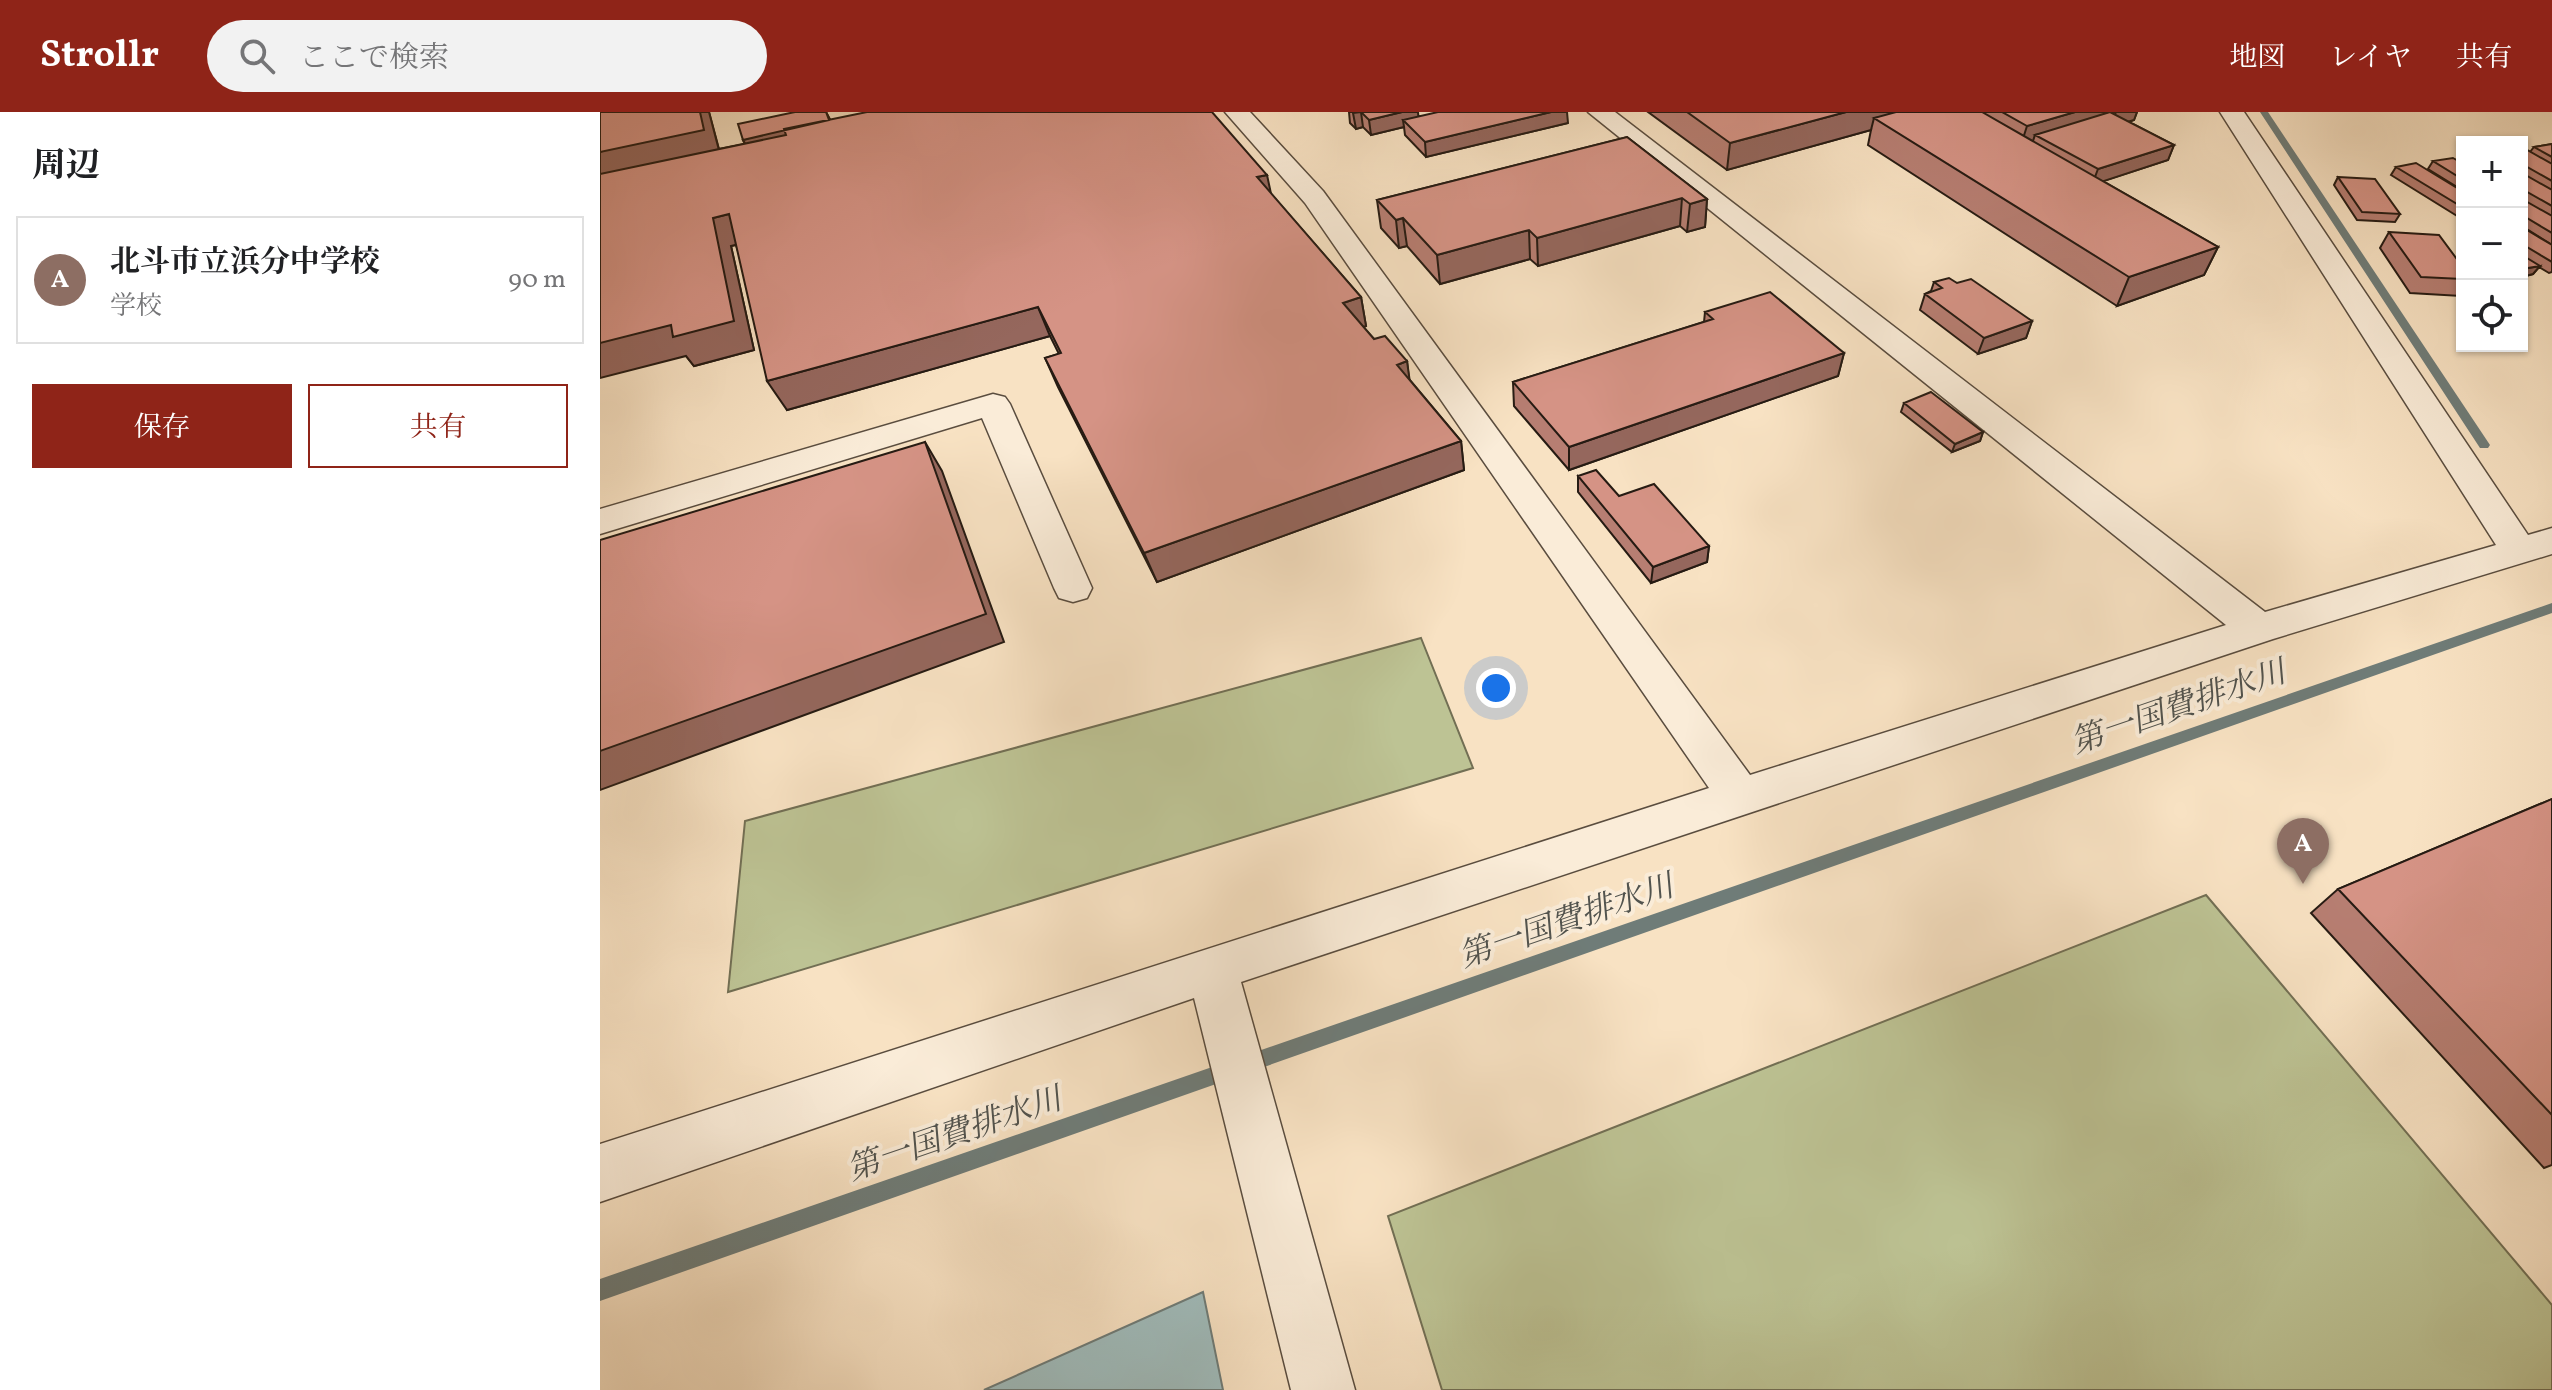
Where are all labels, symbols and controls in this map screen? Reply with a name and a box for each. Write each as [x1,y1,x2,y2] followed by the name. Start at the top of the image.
[207,20,767,92] search box
[40,30,159,83] text: Strollr
[235,34,279,78] icon: search
[299,38,449,80] text: ここで検索
[2229,39,2285,78] text: 地図
[2329,39,2412,78] text: レイヤ
[2456,39,2512,78] text: 共有
[2456,136,2528,352] map controls
[2456,136,2528,208] button: +
[32,144,100,191] text: 周辺
[2456,208,2528,280] button: −
[110,242,380,284] text: 北斗市立浜分中学校
[51,262,69,298] text: A
[508,262,566,298] text: 90 m
[2456,280,2528,352] button: locate
[110,289,162,325] text: 学校
[32,384,292,468] button: 保存
[308,384,568,468] button: 共有
[2066,651,2295,766] water label: 第一国費排水川
[1476,668,1516,708] your location
[2277,818,2329,884] pin: A
[1454,865,1683,980] water label: 第一国費排水川
[842,1078,1071,1193] water label: 第一国費排水川

